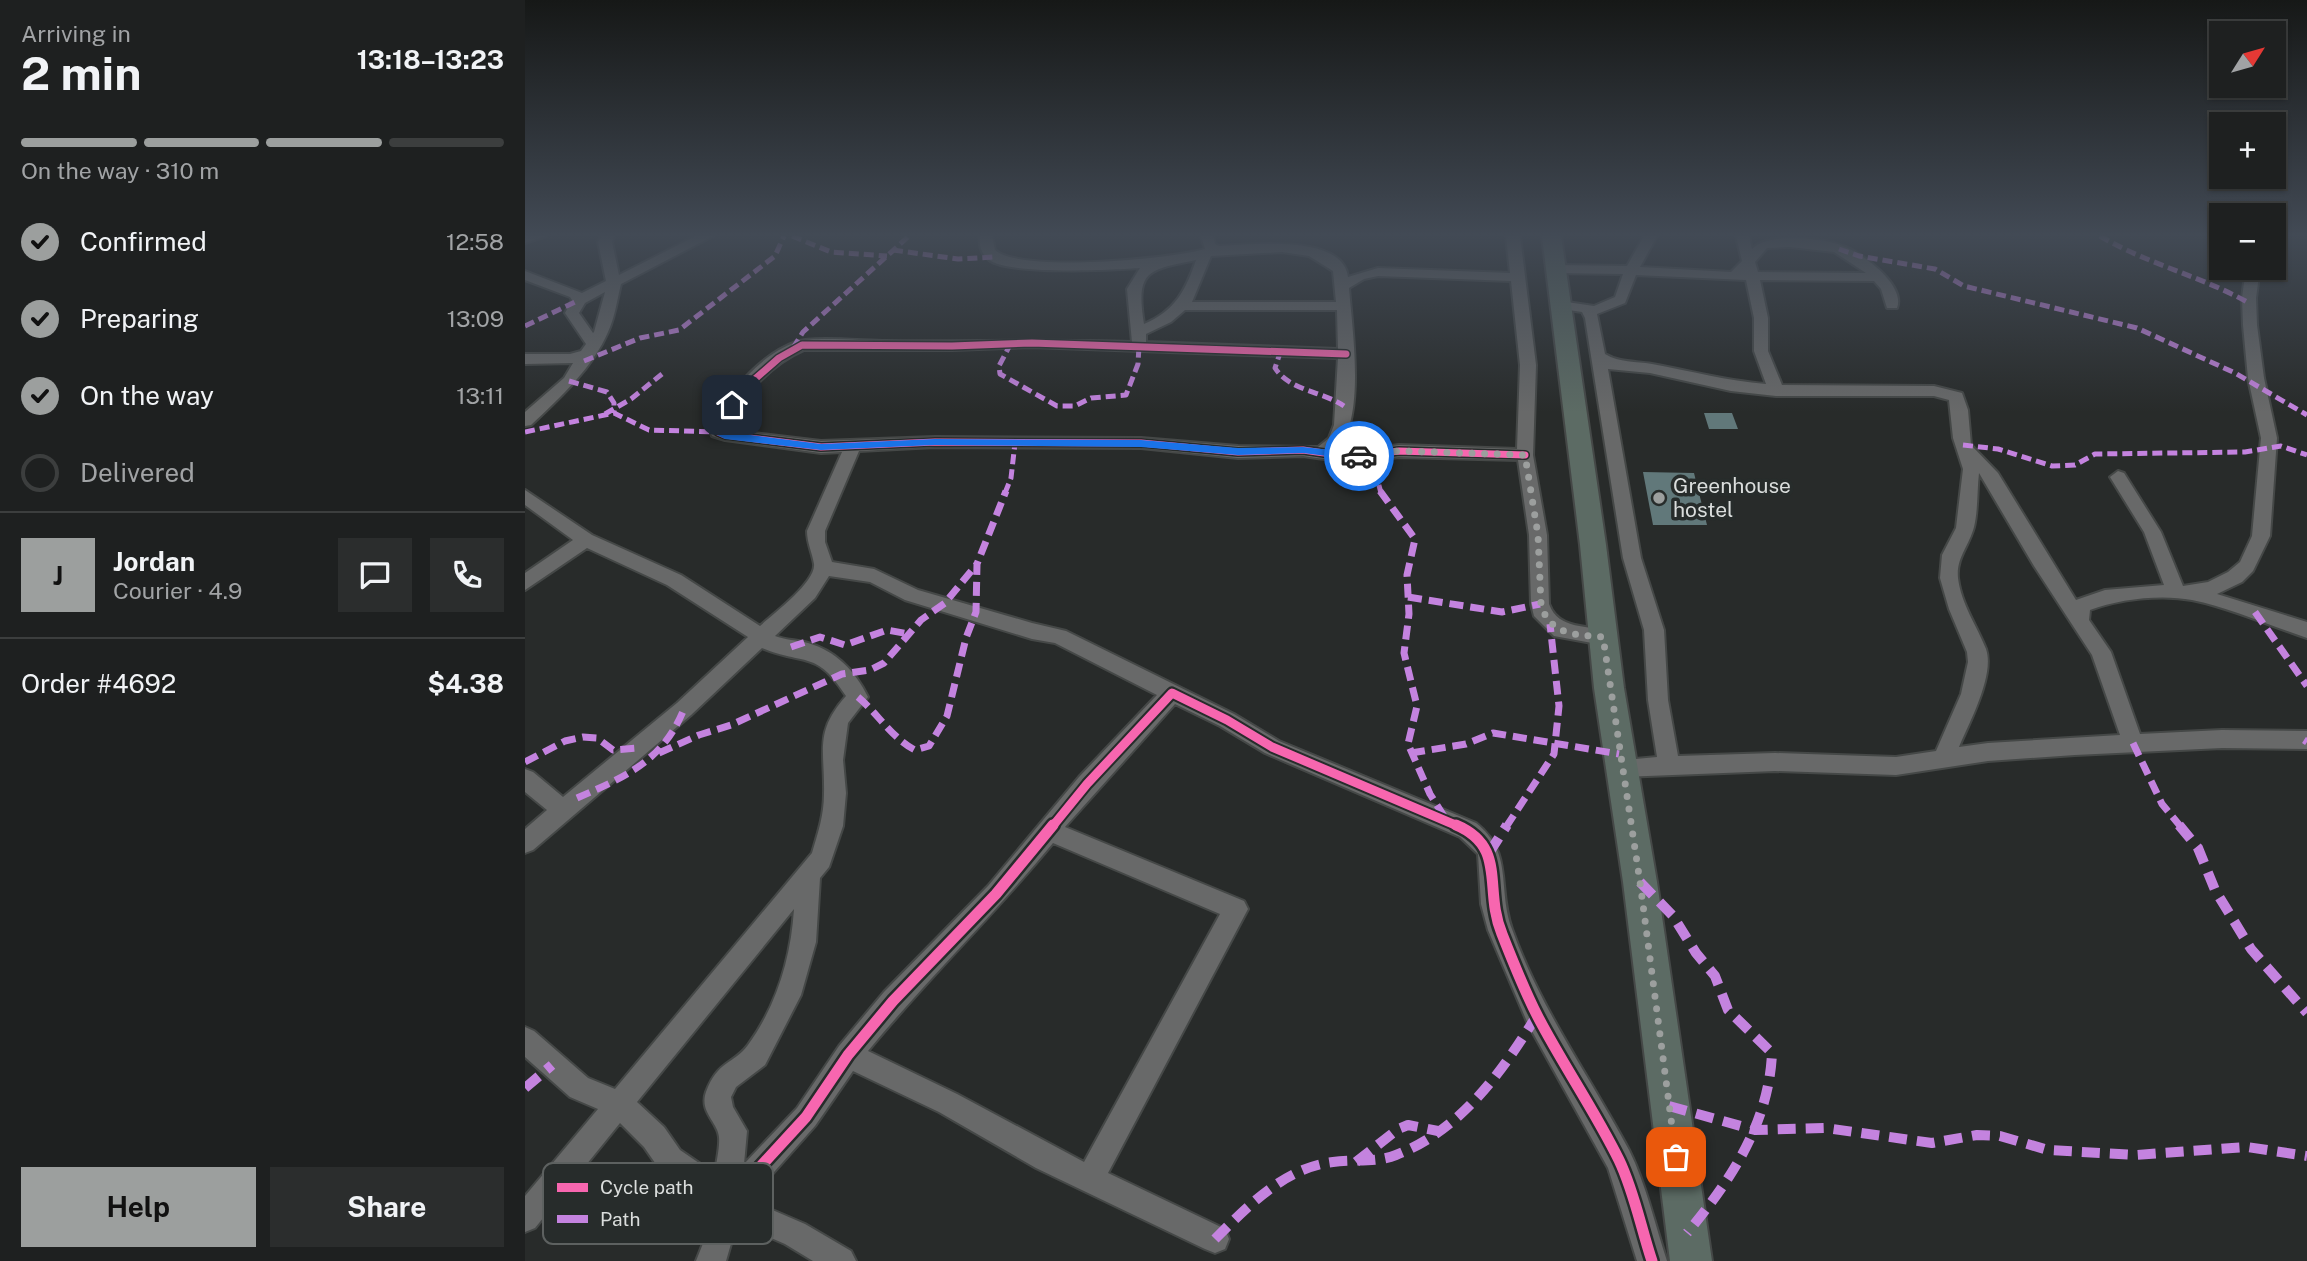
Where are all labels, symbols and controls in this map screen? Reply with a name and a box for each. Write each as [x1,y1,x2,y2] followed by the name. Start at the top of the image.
[21,20,131,47] text: Arriving in
[2209,21,2285,98] north arrow
[2209,21,2286,280] map controls
[357,44,504,75] text: 13:18–13:23
[21,46,141,100] text: 2 min
[2209,112,2286,189] button: +
[21,157,219,184] text: On the way · 310 m
[2209,203,2286,280] button: −
[21,223,59,261] icon: check
[80,226,207,257] text: Confirmed
[446,228,504,255] text: 12:58
[21,300,59,338] icon: check
[80,303,199,334] text: Preparing
[447,305,504,332] text: 13:09
[702,375,762,435] pin
[21,377,59,415] icon: check
[80,380,214,411] text: On the way
[456,382,504,409] text: 13:11
[713,386,751,424] icon: home
[1324,421,1394,491] courier
[1340,437,1378,475] icon: car
[80,457,195,488] text: Delivered
[1673,473,1791,522] place label: Greenhouse hostel
[1651,490,1667,506] marker: Greenhouse hostel
[338,538,412,612] button: chat
[430,538,504,612] button: phone
[113,546,195,577] text: Jordan
[53,560,63,591] text: J
[113,577,242,604] text: Courier · 4.9
[21,668,176,699] text: Order #4692
[428,668,504,699] text: $4.38
[1646,1127,1706,1187] pin
[1657,1138,1695,1176] icon: bag
[543,1163,773,1244] legend
[21,1167,256,1247] button: Help
[270,1167,504,1247] button: Share
[600,1176,693,1198] text: Cycle path
[600,1208,640,1230] text: Path

